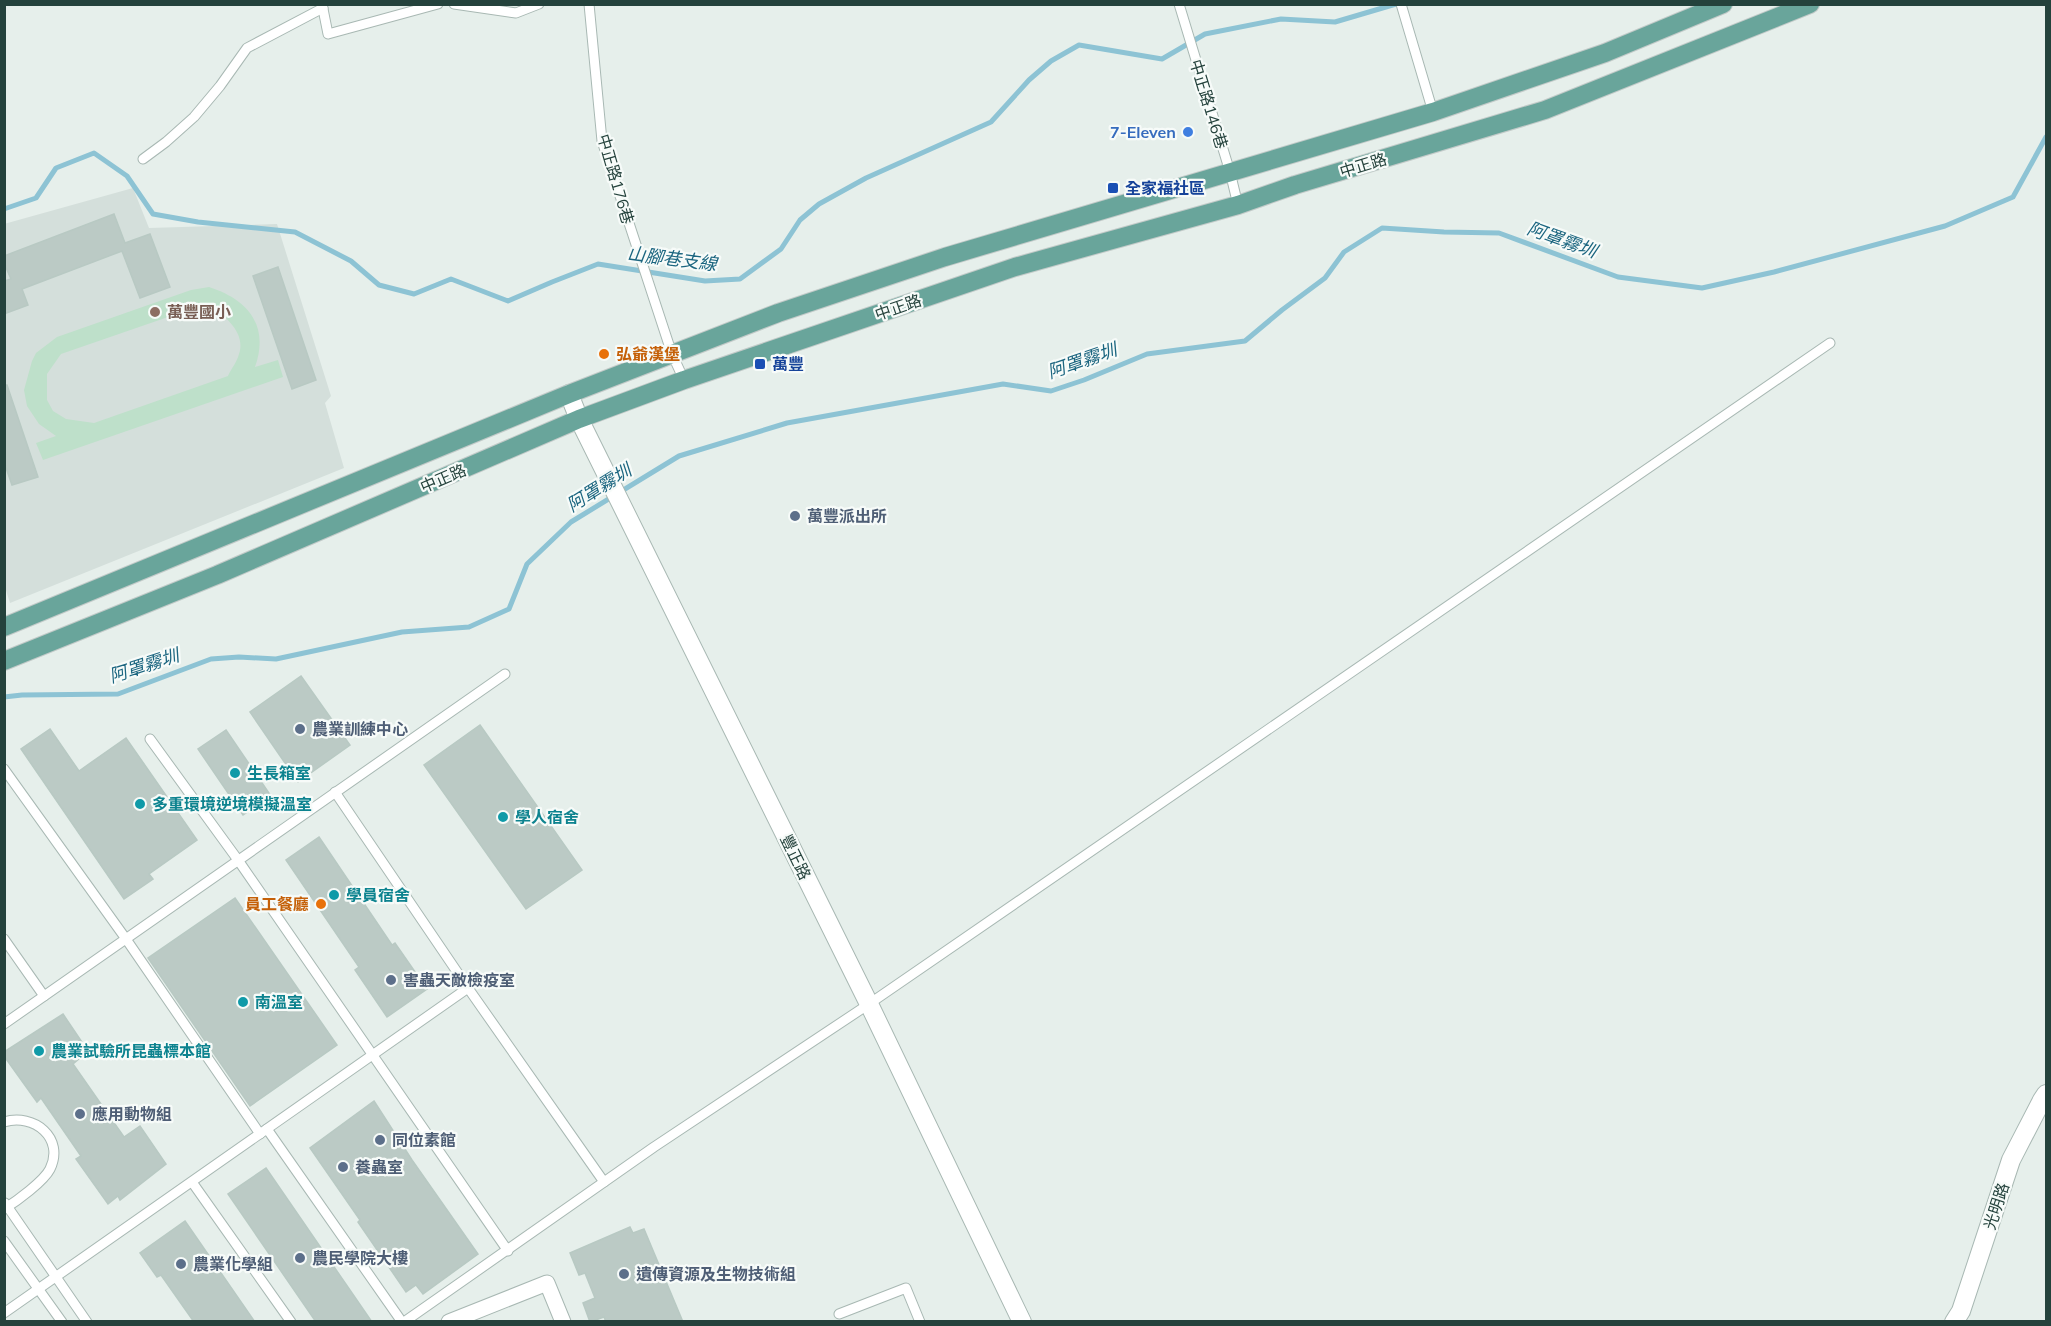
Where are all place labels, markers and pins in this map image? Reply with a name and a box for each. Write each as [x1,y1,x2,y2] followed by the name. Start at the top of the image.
[1110,122,1176,142] place label: 7-Eleven
[1181,125,1195,139] marker: 7-Eleven
[1125,178,1205,198] place label: 全家福社區
[1106,181,1120,195] marker: 全家福社區
[167,302,231,322] place label: 萬豐國小
[148,305,162,319] marker: 萬豐國小
[616,344,680,364] place label: 弘爺漢堡
[597,347,611,361] marker: 弘爺漢堡
[772,354,804,374] place label: 萬豐
[753,357,767,371] marker: 萬豐
[807,506,887,526] place label: 萬豐派出所
[788,509,802,523] marker: 萬豐派出所
[312,719,408,739] place label: 農業訓練中心
[293,722,307,736] marker: 農業訓練中心
[247,763,311,783] place label: 生長箱室
[228,766,242,780] marker: 生長箱室
[152,794,312,814] place label: 多重環境逆境模擬溫室
[133,797,147,811] marker: 多重環境逆境模擬溫室
[515,807,579,827] place label: 學人宿舍
[496,810,510,824] marker: 學人宿舍
[346,885,410,905] place label: 學員宿舍
[327,888,341,902] marker: 學員宿舍
[245,894,309,914] place label: 員工餐廳
[314,897,328,911] marker: 員工餐廳
[403,970,515,990] place label: 害蟲天敵檢疫室
[384,973,398,987] marker: 害蟲天敵檢疫室
[255,992,303,1012] place label: 南溫室
[236,995,250,1009] marker: 南溫室
[51,1041,211,1061] place label: 農業試驗所昆蟲標本館
[32,1044,46,1058] marker: 農業試驗所昆蟲標本館
[92,1104,172,1124] place label: 應用動物組
[73,1107,87,1121] marker: 應用動物組
[392,1130,456,1150] place label: 同位素館
[373,1133,387,1147] marker: 同位素館
[355,1157,403,1177] place label: 養蟲室
[336,1160,350,1174] marker: 養蟲室
[312,1248,408,1268] place label: 農民學院大樓
[293,1251,307,1265] marker: 農民學院大樓
[193,1254,273,1274] place label: 農業化學組
[174,1257,188,1271] marker: 農業化學組
[636,1264,796,1284] place label: 遺傳資源及生物技術組
[617,1267,631,1281] marker: 遺傳資源及生物技術組

